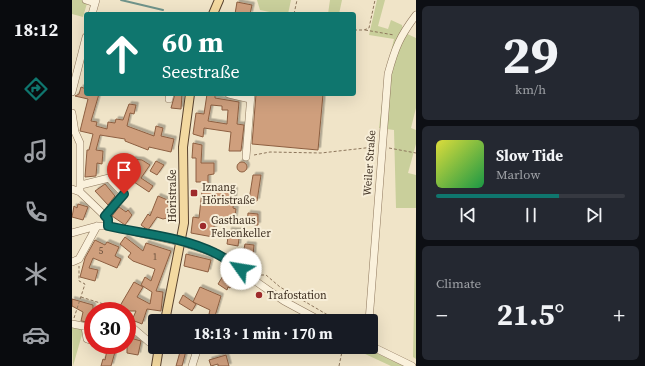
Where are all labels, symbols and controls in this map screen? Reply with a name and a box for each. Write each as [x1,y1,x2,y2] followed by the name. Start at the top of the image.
[14,17,58,42] text: 18:12
[502,19,559,90] text: 29
[162,23,224,61] text: 60 m
[96,28,148,80] icon: ahead
[162,59,240,84] text: Seestraße
[22,75,50,103] icon: directions
[515,81,546,98] text: km/h
[360,129,379,197] street label: Weiler Straße
[22,137,50,165] icon: music
[496,145,563,166] text: Slow Tide
[107,153,141,194] pin
[113,159,135,181] icon: arrive
[496,166,540,183] text: Marlow
[165,169,180,223] street label: Höristraße
[202,180,255,208] place label: Iznang Höristraße
[189,188,199,198] marker: Iznang Höristraße
[22,198,50,226] icon: phone
[457,204,479,226] icon: previous
[520,204,542,226] icon: pause
[583,204,605,226] icon: next
[211,213,271,241] place label: Gasthaus Felsenkeller
[198,221,208,231] marker: Gasthaus Felsenkeller
[99,245,104,257] house number: 5
[220,248,262,290] position arrow
[153,251,157,263] house number: 1
[22,260,50,288] icon: climate
[436,275,481,292] text: Climate
[267,288,327,303] place label: Trafostation
[254,290,264,300] marker: Trafostation
[497,294,564,335] text: 21.5°
[436,300,448,330] text: −
[613,300,625,330] text: +
[84,302,136,354] speed limit sign: 30
[22,321,50,349] icon: car
[194,323,333,344] text: 18:13 · 1 min · 170 m

